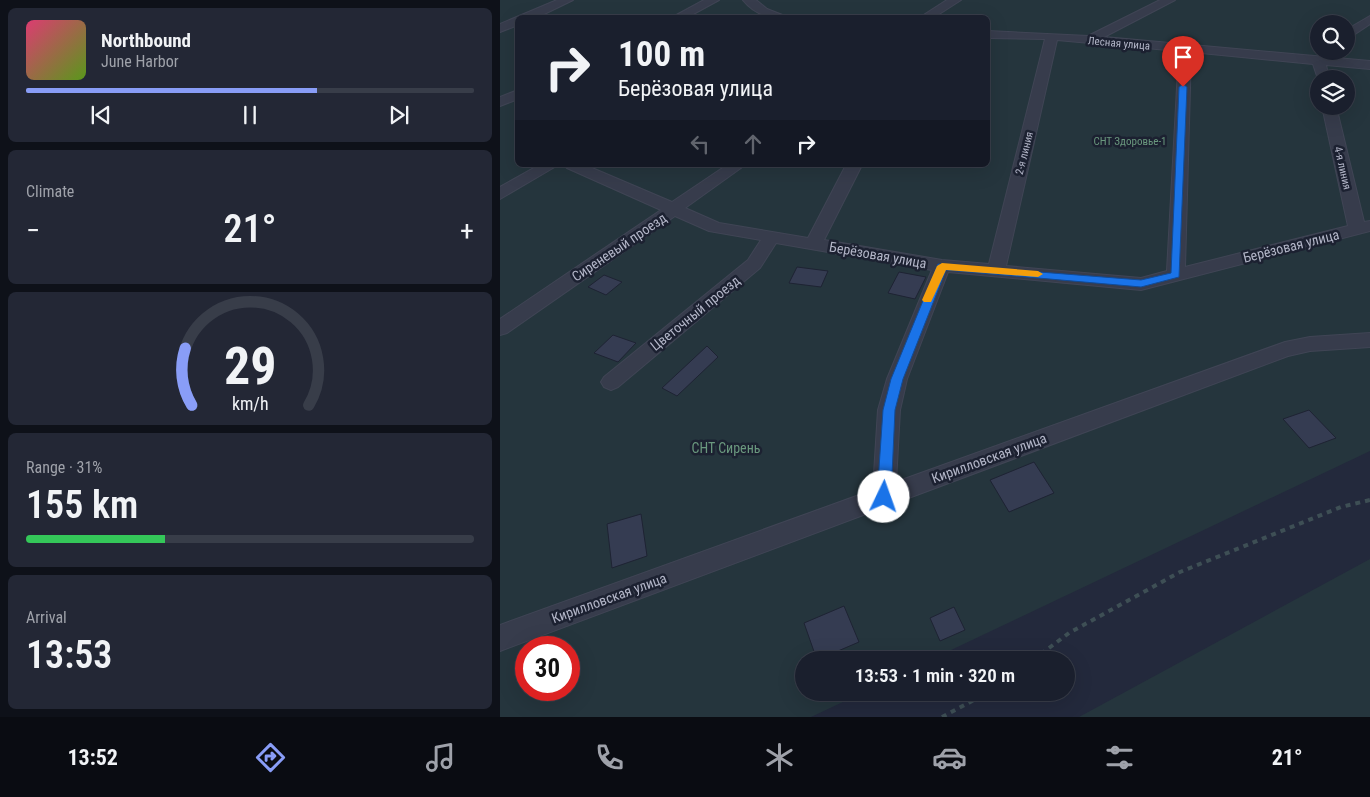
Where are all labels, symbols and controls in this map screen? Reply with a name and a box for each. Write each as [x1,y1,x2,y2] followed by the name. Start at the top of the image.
[1310,15,1355,115] map controls
[1310,15,1355,60] button: search
[101,29,191,52] text: Northbound
[618,34,705,75] text: 100 m
[1087,34,1151,53] street label: Лесная улица
[535,35,600,100] icon: right
[1162,36,1204,87] pin
[1169,43,1197,71] icon: arrive
[101,52,179,71] text: June Harbor
[1310,70,1355,115] button: layers
[618,76,773,101] text: Берёзовая улица
[87,101,115,129] icon: previous
[236,101,264,129] icon: pause
[385,101,413,129] icon: next
[686,130,714,158] icon: left
[739,130,767,158] icon: ahead
[792,130,820,158] icon: right
[1013,130,1036,176] street label: 2-я линия
[1093,135,1167,148] park label: СНТ Здоровье-1
[1331,145,1354,191] street label: 4-я линия
[26,182,74,201] text: Climate
[224,207,276,251] text: 21°
[569,209,670,285] street label: Сиреневый проезд
[26,214,40,247] text: −
[460,214,474,247] text: +
[1241,226,1341,266] street label: Берёзовая улица
[828,239,928,271] street label: Берёзовая улица
[647,272,743,354] street label: Цветочный проезд
[224,336,276,397] text: 29
[232,393,268,414] text: km/h
[929,430,1049,486] street label: Кирилловская улица
[691,440,761,456] park label: СНТ Сирень
[26,458,102,477] text: Range · 31%
[857,470,909,522] position arrow
[26,483,138,527] text: 155 km
[549,570,669,626] street label: Кирилловская улица
[26,608,67,627] text: Arrival
[26,633,112,677] text: 13:53
[515,636,580,701] speed limit sign: 30
[855,664,1015,687] text: 13:53 · 1 min · 320 m
[253,740,288,775] icon: directions
[423,740,458,775] icon: music
[592,740,627,775] icon: phone
[762,740,797,775] icon: climate
[932,740,967,775] icon: car
[1102,740,1137,775] icon: filters
[67,745,118,770] text: 13:52
[1272,745,1303,770] text: 21°

